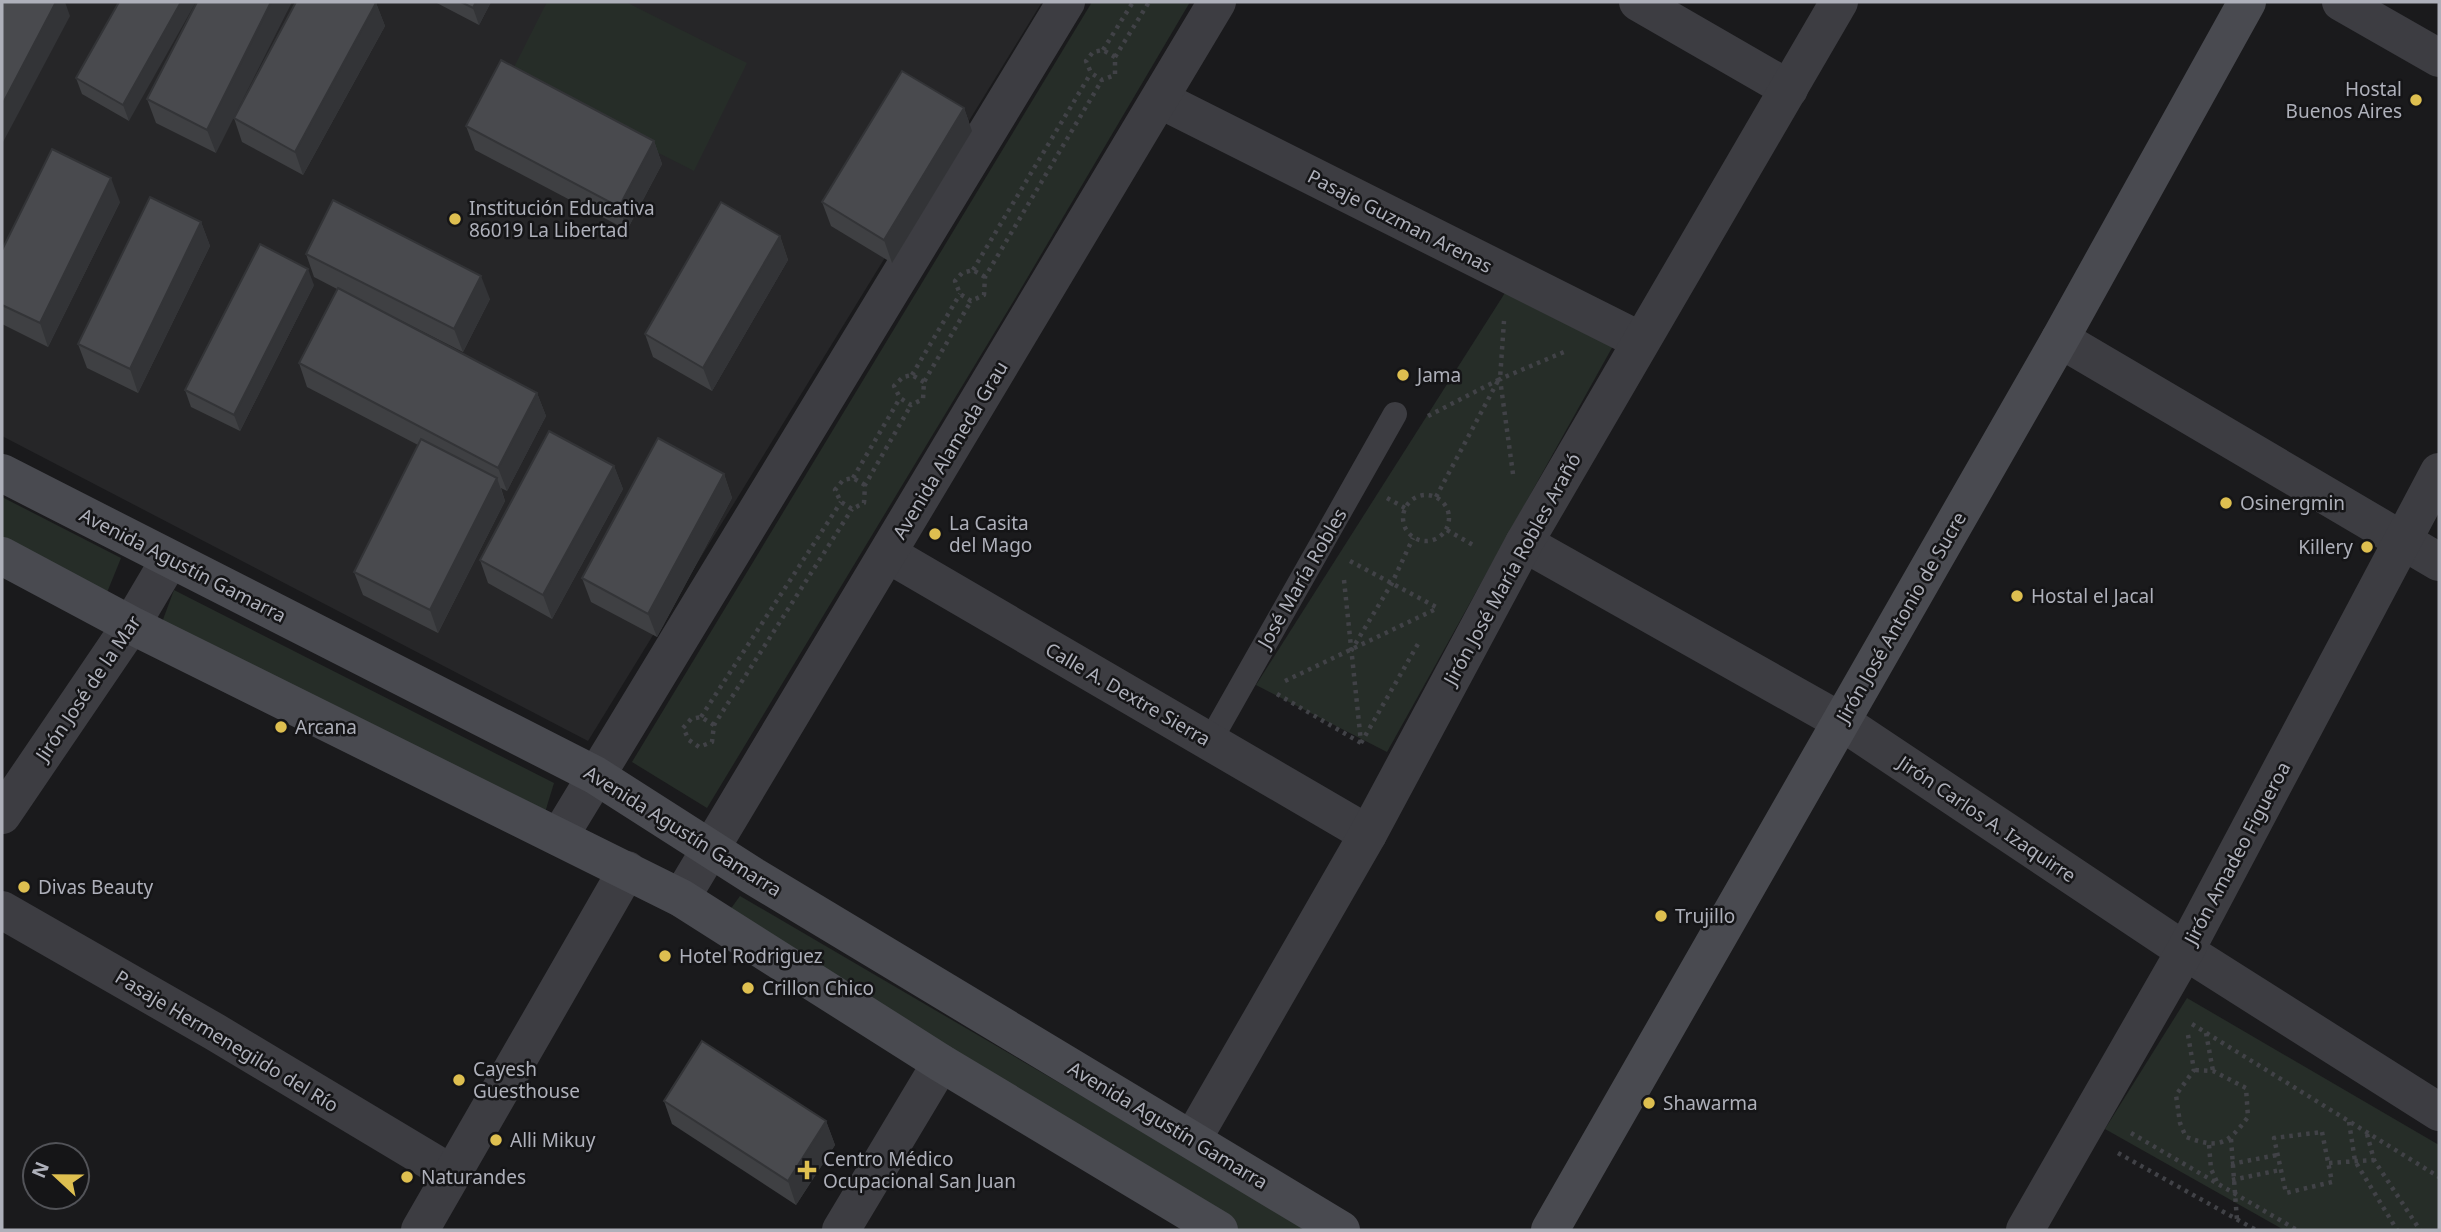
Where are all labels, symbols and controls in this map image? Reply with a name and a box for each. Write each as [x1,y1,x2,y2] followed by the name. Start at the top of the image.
[2286,76,2402,124] place label: Hostal Buenos Aires
[2408,92,2424,108] marker: Hostal Buenos Aires
[1303,163,1497,279] street label: Pasaje Guzman Arenas
[469,195,655,243] place label: Institución Educativa 86019 La Libertad
[447,211,463,227] marker: Institución Educativa 86019 La Libertad
[886,356,1014,544] street label: Avenida Alameda Grau
[1415,362,1461,388] place label: Jama
[1395,367,1411,383] marker: Jama
[1436,448,1587,691] street label: Jirón José María Robles Arañó
[2240,490,2345,516] place label: Osinergmin
[2218,495,2234,511] marker: Osinergmin
[75,502,291,628] street label: Avenida Agustín Gamarra
[1250,503,1353,654] street label: José María Robles
[1829,507,1972,729] street label: Jirón José Antonio de Sucre
[949,510,1032,558] place label: La Casita del Mago
[927,526,943,542] marker: La Casita del Mago
[2298,534,2353,560] place label: Killery
[2359,539,2375,555] marker: Killery
[2031,583,2154,609] place label: Hostal el Jacal
[2009,588,2025,604] marker: Hostal el Jacal
[28,610,147,768] street label: Jirón José de la Mar
[1041,636,1215,752] street label: Calle A. Dextre Sierra
[295,714,357,740] place label: Arcana
[273,719,289,735] marker: Arcana
[1891,749,2081,888] street label: Jirón Carlos A. Izaquirre
[2177,757,2296,951] street label: Jirón Amadeo Figueroa
[579,759,787,903] street label: Avenida Agustín Gamarra
[38,874,153,900] place label: Divas Beauty
[16,879,32,895] marker: Divas Beauty
[1675,903,1735,929] place label: Trujillo
[1653,908,1669,924] marker: Trujillo
[679,943,823,969] place label: Hotel Rodriguez
[657,948,673,964] marker: Hotel Rodriguez
[111,964,343,1118] street label: Pasaje Hermenegildo del Río
[762,975,874,1001] place label: Crillon Chico
[740,980,756,996] marker: Crillon Chico
[1063,1055,1273,1195] street label: Avenida Agustín Gamarra
[473,1056,580,1104] place label: Cayesh Guesthouse
[451,1072,467,1088] marker: Cayesh Guesthouse
[1663,1090,1758,1116] place label: Shawarma
[1641,1095,1657,1111] marker: Shawarma
[510,1127,596,1153] place label: Alli Mikuy
[488,1132,504,1148] marker: Alli Mikuy
[21,1141,91,1211] north arrow
[823,1146,1016,1194] place label: Centro Médico Ocupacional San Juan
[25,1158,55,1182] text: N
[797,1160,817,1180] marker: Centro Médico Ocupacional San Juan
[421,1164,526,1190] place label: Naturandes
[399,1169,415,1185] marker: Naturandes

